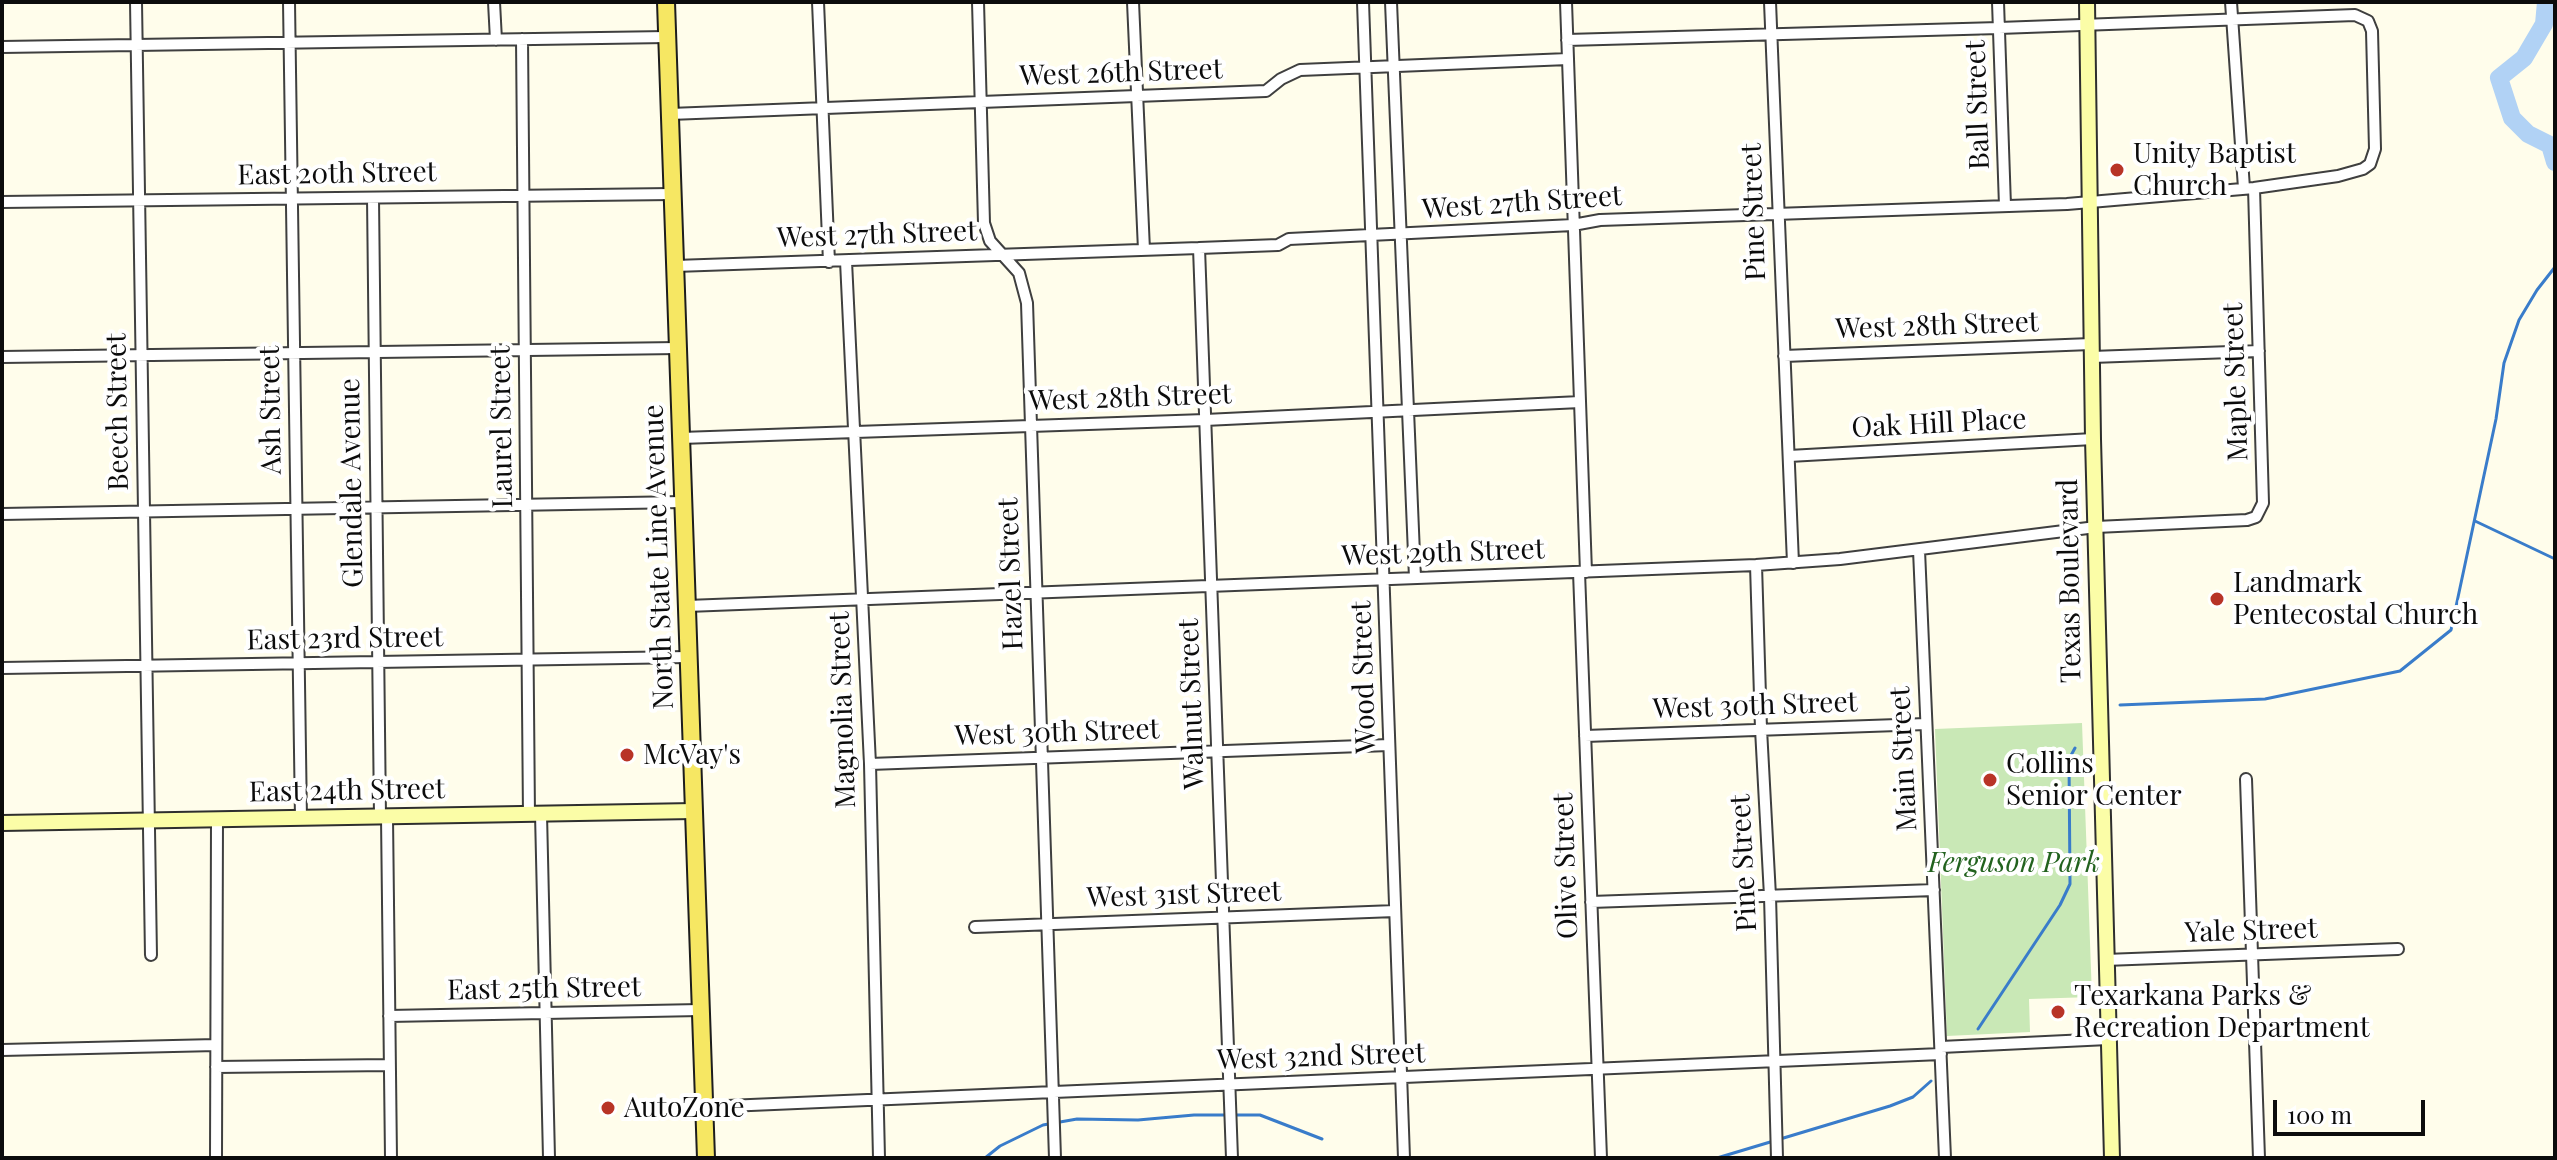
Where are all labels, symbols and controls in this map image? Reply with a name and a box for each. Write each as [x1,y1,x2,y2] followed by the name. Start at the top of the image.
[1959,40,1997,170] street label: Ball Street
[1019,53,1223,93] street label: West 26th Street
[2133,137,2296,203] place label: Unity Baptist Church
[1735,143,1773,281] street label: Pine Street
[237,155,437,193] street label: East 20th Street
[2108,161,2126,179] marker: Unity Baptist Church
[1421,179,1623,227] street label: West 27th Street
[776,215,978,255] street label: West 27th Street
[2216,302,2256,462] street label: Maple Street
[1835,306,2039,346] street label: West 28th Street
[100,333,136,491] street label: Beech Street
[253,345,289,475] street label: Ash Street
[484,345,520,509] street label: Laurel Street
[333,378,371,588] street label: Glendale Avenue
[1028,378,1232,418] street label: West 28th Street
[1851,403,2027,445] street label: Oak Hill Place
[637,404,681,710] street label: North State Line Avenue
[2051,479,2089,683] street label: Texas Boulevard
[992,497,1030,651] street label: Hazel Street
[1341,533,1545,573] street label: West 29th Street
[2233,566,2478,632] place label: Landmark Pentecostal Church
[2208,590,2226,608] marker: Landmark Pentecostal Church
[1345,600,1383,754] street label: Wood Street
[823,611,863,809] street label: Magnolia Street
[1172,618,1212,790] street label: Walnut Street
[246,620,444,658] street label: East 23rd Street
[1652,686,1858,726] street label: West 30th Street
[1883,686,1925,832] street label: Main Street
[954,713,1160,753] street label: West 30th Street
[643,738,741,772] place label: McVay's
[618,746,636,764] marker: McVay's
[2006,747,2182,813] place label: Collins Senior Center
[1981,771,1999,789] marker: Collins Senior Center
[249,772,445,810] street label: East 24th Street
[1547,792,1585,940] street label: Olive Street
[1724,793,1764,933] street label: Pine Street
[1928,846,2100,880] park label: Ferguson Park
[1086,875,1282,915] street label: West 31st Street
[2184,912,2318,950] street label: Yale Street
[447,971,641,1007] street label: East 25th Street
[2074,979,2370,1045] place label: Texarkana Parks & Recreation Department
[2049,1003,2067,1021] marker: Texarkana Parks & Recreation Department
[1216,1037,1426,1077] street label: West 32nd Street
[2277,1084,2429,1134] scale bar
[624,1091,745,1125] place label: AutoZone
[2287,1098,2352,1130] text: 100 m
[599,1099,617,1117] marker: AutoZone

